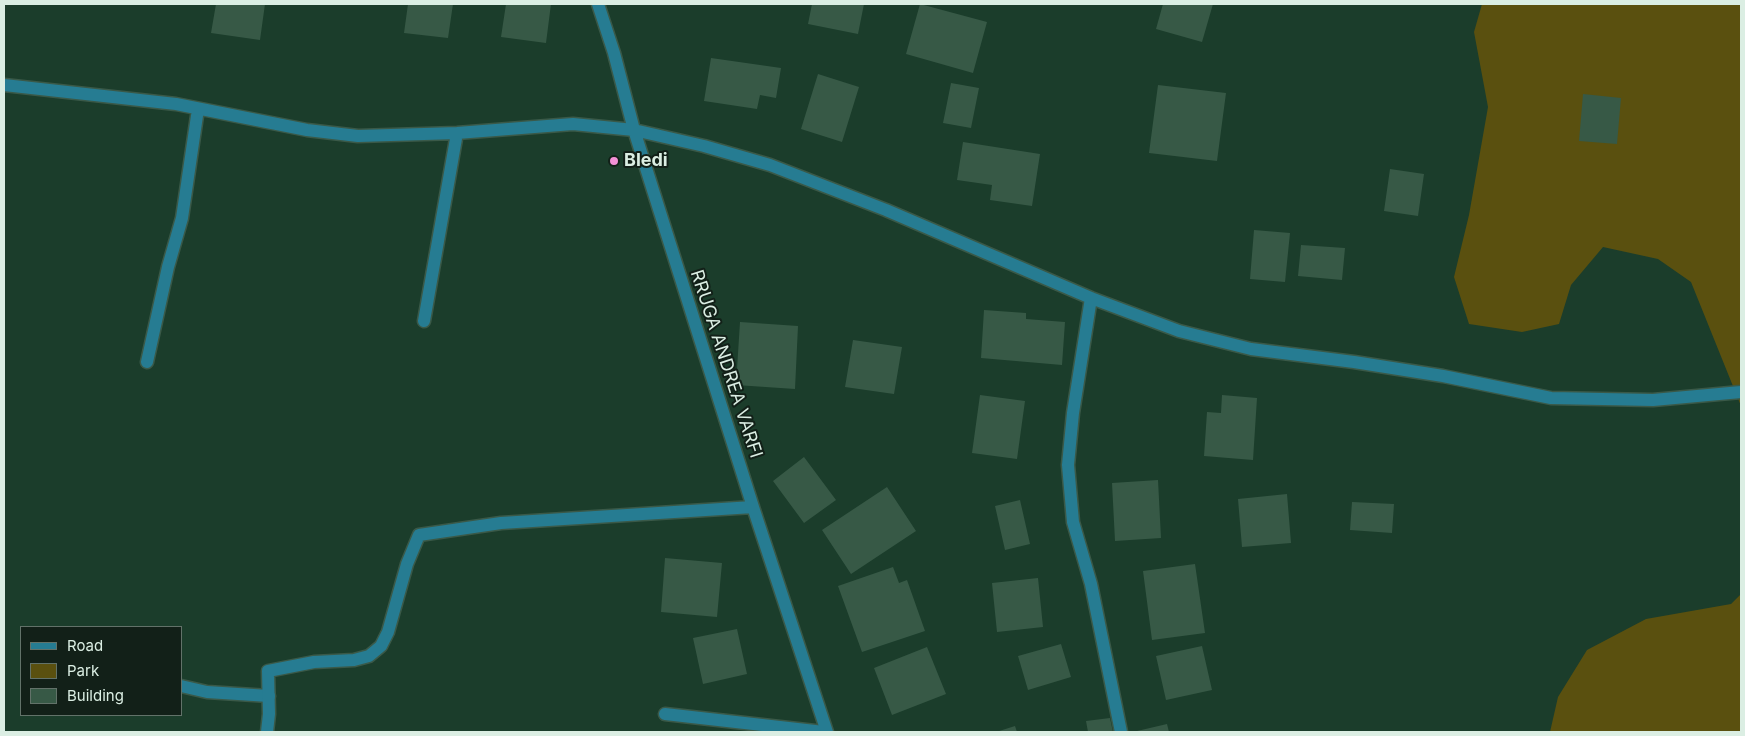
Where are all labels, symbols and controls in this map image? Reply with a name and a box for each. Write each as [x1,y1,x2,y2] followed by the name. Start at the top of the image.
[624,150,668,172] place label: Bledi
[608,155,620,167] marker: Bledi
[685,267,767,461] street label: RRUGA ANDREA VARFI
[20,626,182,716] legend
[67,636,103,655] text: Road
[67,661,99,680] text: Park
[67,686,124,705] text: Building

